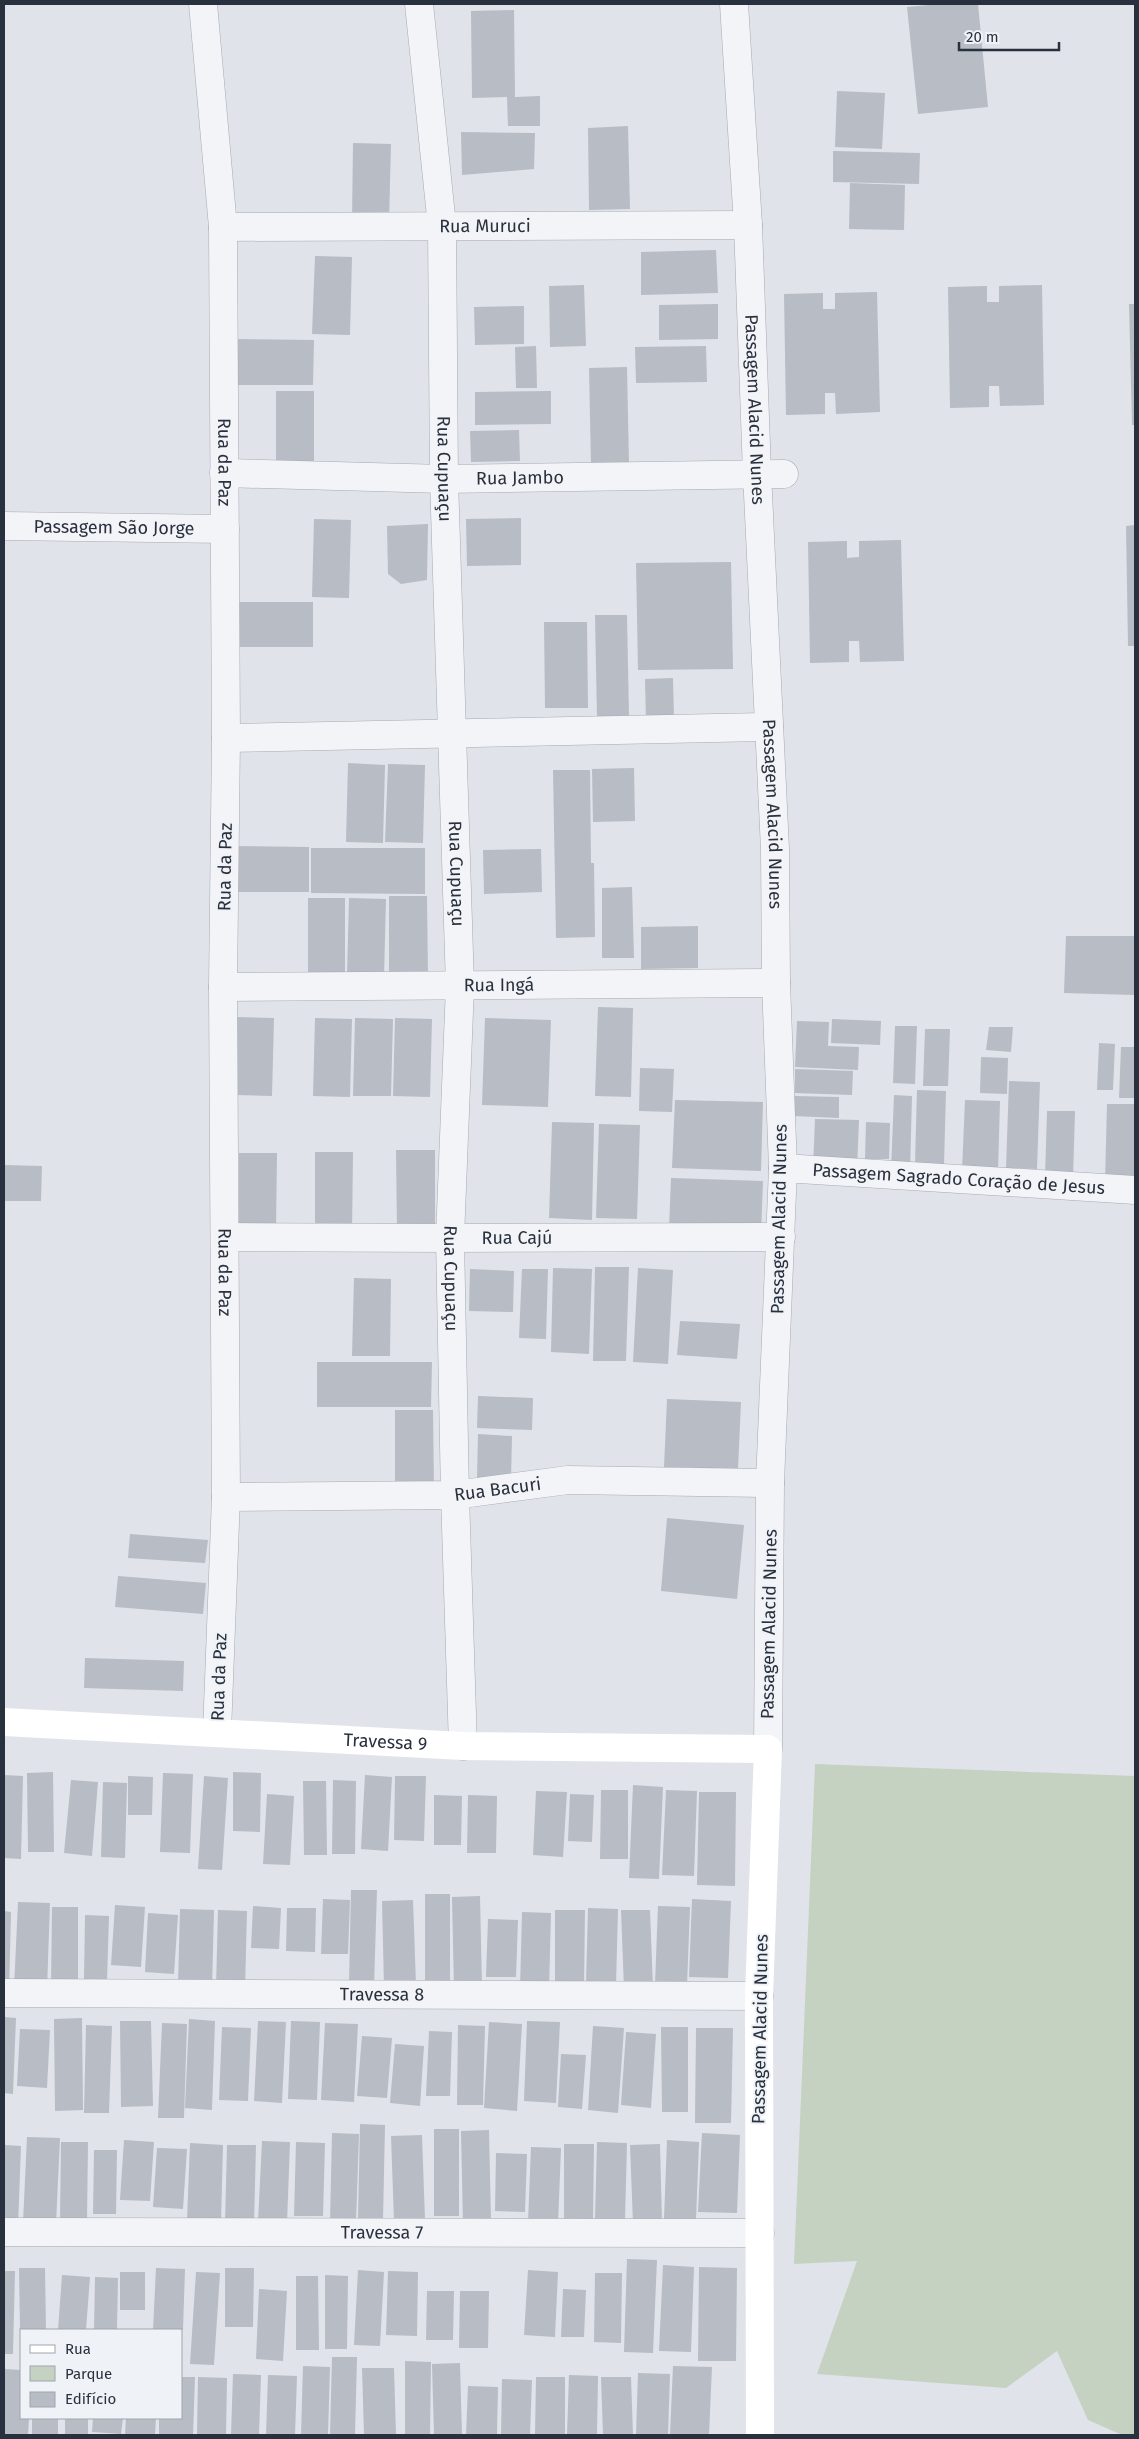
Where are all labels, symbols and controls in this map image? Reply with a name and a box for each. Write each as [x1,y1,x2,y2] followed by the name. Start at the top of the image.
[959,20,1059,52] scale bar
[966,28,999,46] text: 20 m
[439,215,531,237] street label: Rua Muruci
[740,314,769,505] street label: Passagem Alacid Nunes
[433,416,456,522] street label: Rua Cupuaçu
[213,418,236,507] street label: Rua da Paz
[476,466,564,490] street label: Rua Jambo
[33,515,195,540] street label: Passagem São Jorge
[758,718,786,909] street label: Passagem Alacid Nunes
[444,820,469,927] street label: Rua Cupuaçu
[213,822,237,911] street label: Rua da Paz
[464,974,534,996] street label: Rua Ingá
[766,1124,792,1314] street label: Passagem Alacid Nunes
[812,1159,1106,1199] street label: Passagem Sagrado Coração de Jesus
[439,1225,463,1332] street label: Rua Cupuaçu
[481,1227,553,1249] street label: Rua Cajú
[213,1228,236,1316] street label: Rua da Paz
[453,1473,543,1506] street label: Rua Bacuri
[756,1529,782,1719] street label: Passagem Alacid Nunes
[206,1632,232,1722] street label: Rua da Paz
[343,1729,428,1755] street label: Travessa 9
[747,1934,773,2124] street label: Passagem Alacid Nunes
[340,1983,424,2006] street label: Travessa 8
[341,2221,423,2244] street label: Travessa 7
[20,2329,182,2419] legend
[65,2340,91,2358] text: Rua
[65,2365,112,2383] text: Parque
[65,2390,116,2408] text: Edifício

